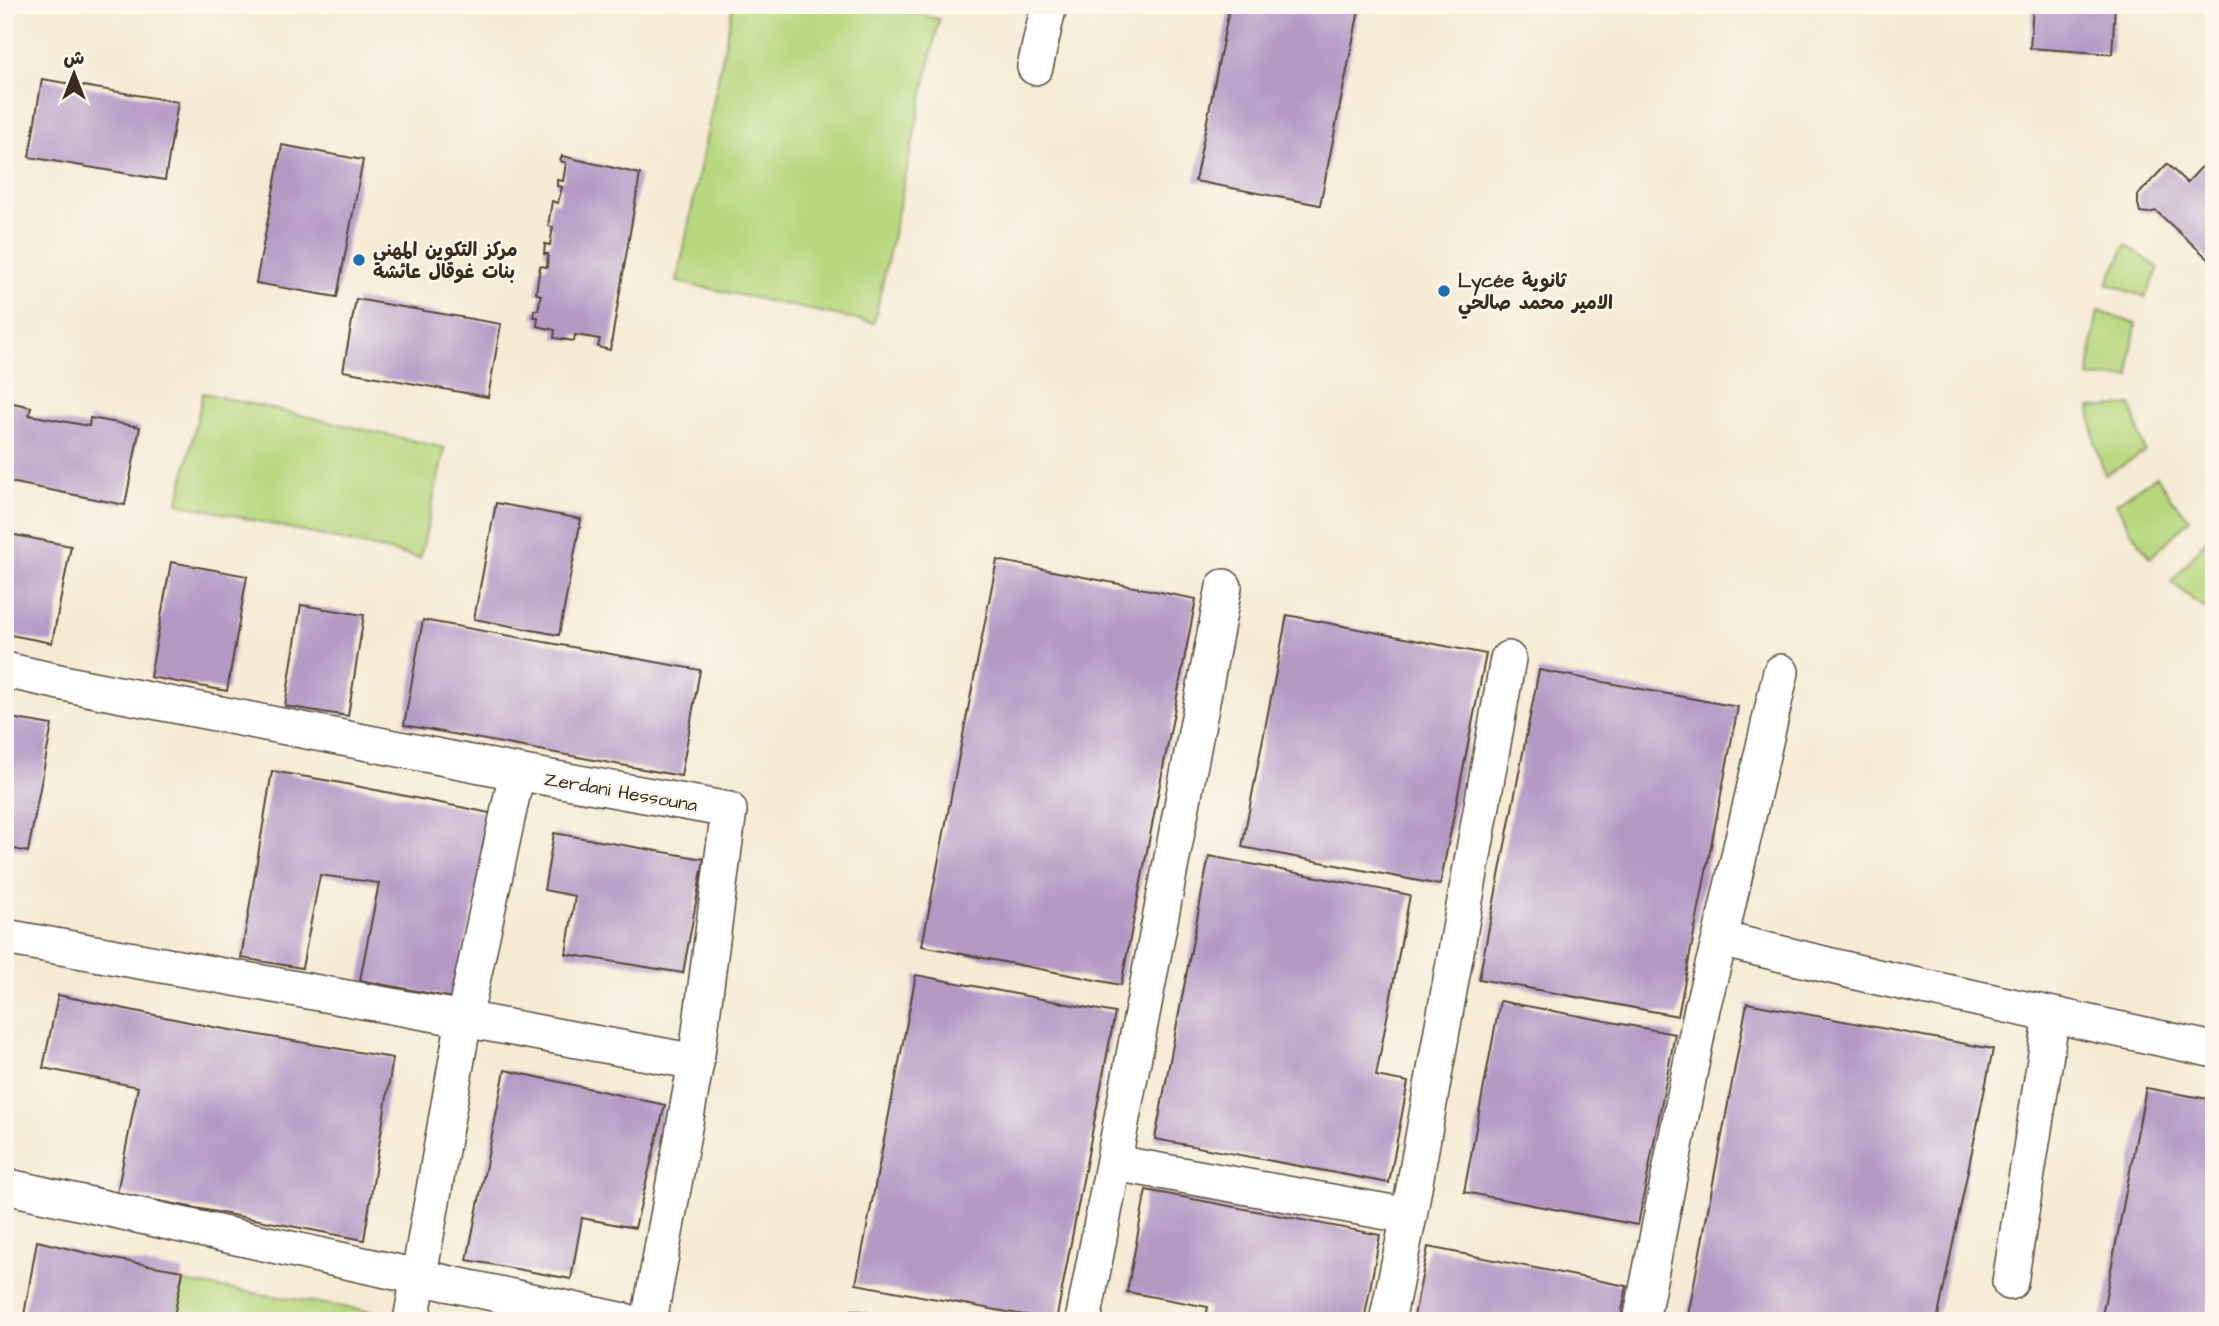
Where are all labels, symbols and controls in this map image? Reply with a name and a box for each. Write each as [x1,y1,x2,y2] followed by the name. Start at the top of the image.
[38,38,108,108] north arrow
[64,45,85,72] text: ش
[373,237,518,286] place label: مركز التكوين المهني بنات غوقال عائشة
[351,252,367,268] marker: مركز التكوين المهني بنات غوقال عائشة
[1458,268,1613,319] place label: Lycée ثانوية الامير محمد صالحي
[1436,283,1452,299] marker: Lycée ثانوية الامير محمد صالحي
[542,766,700,819] street label: Zerdani Hessouna

